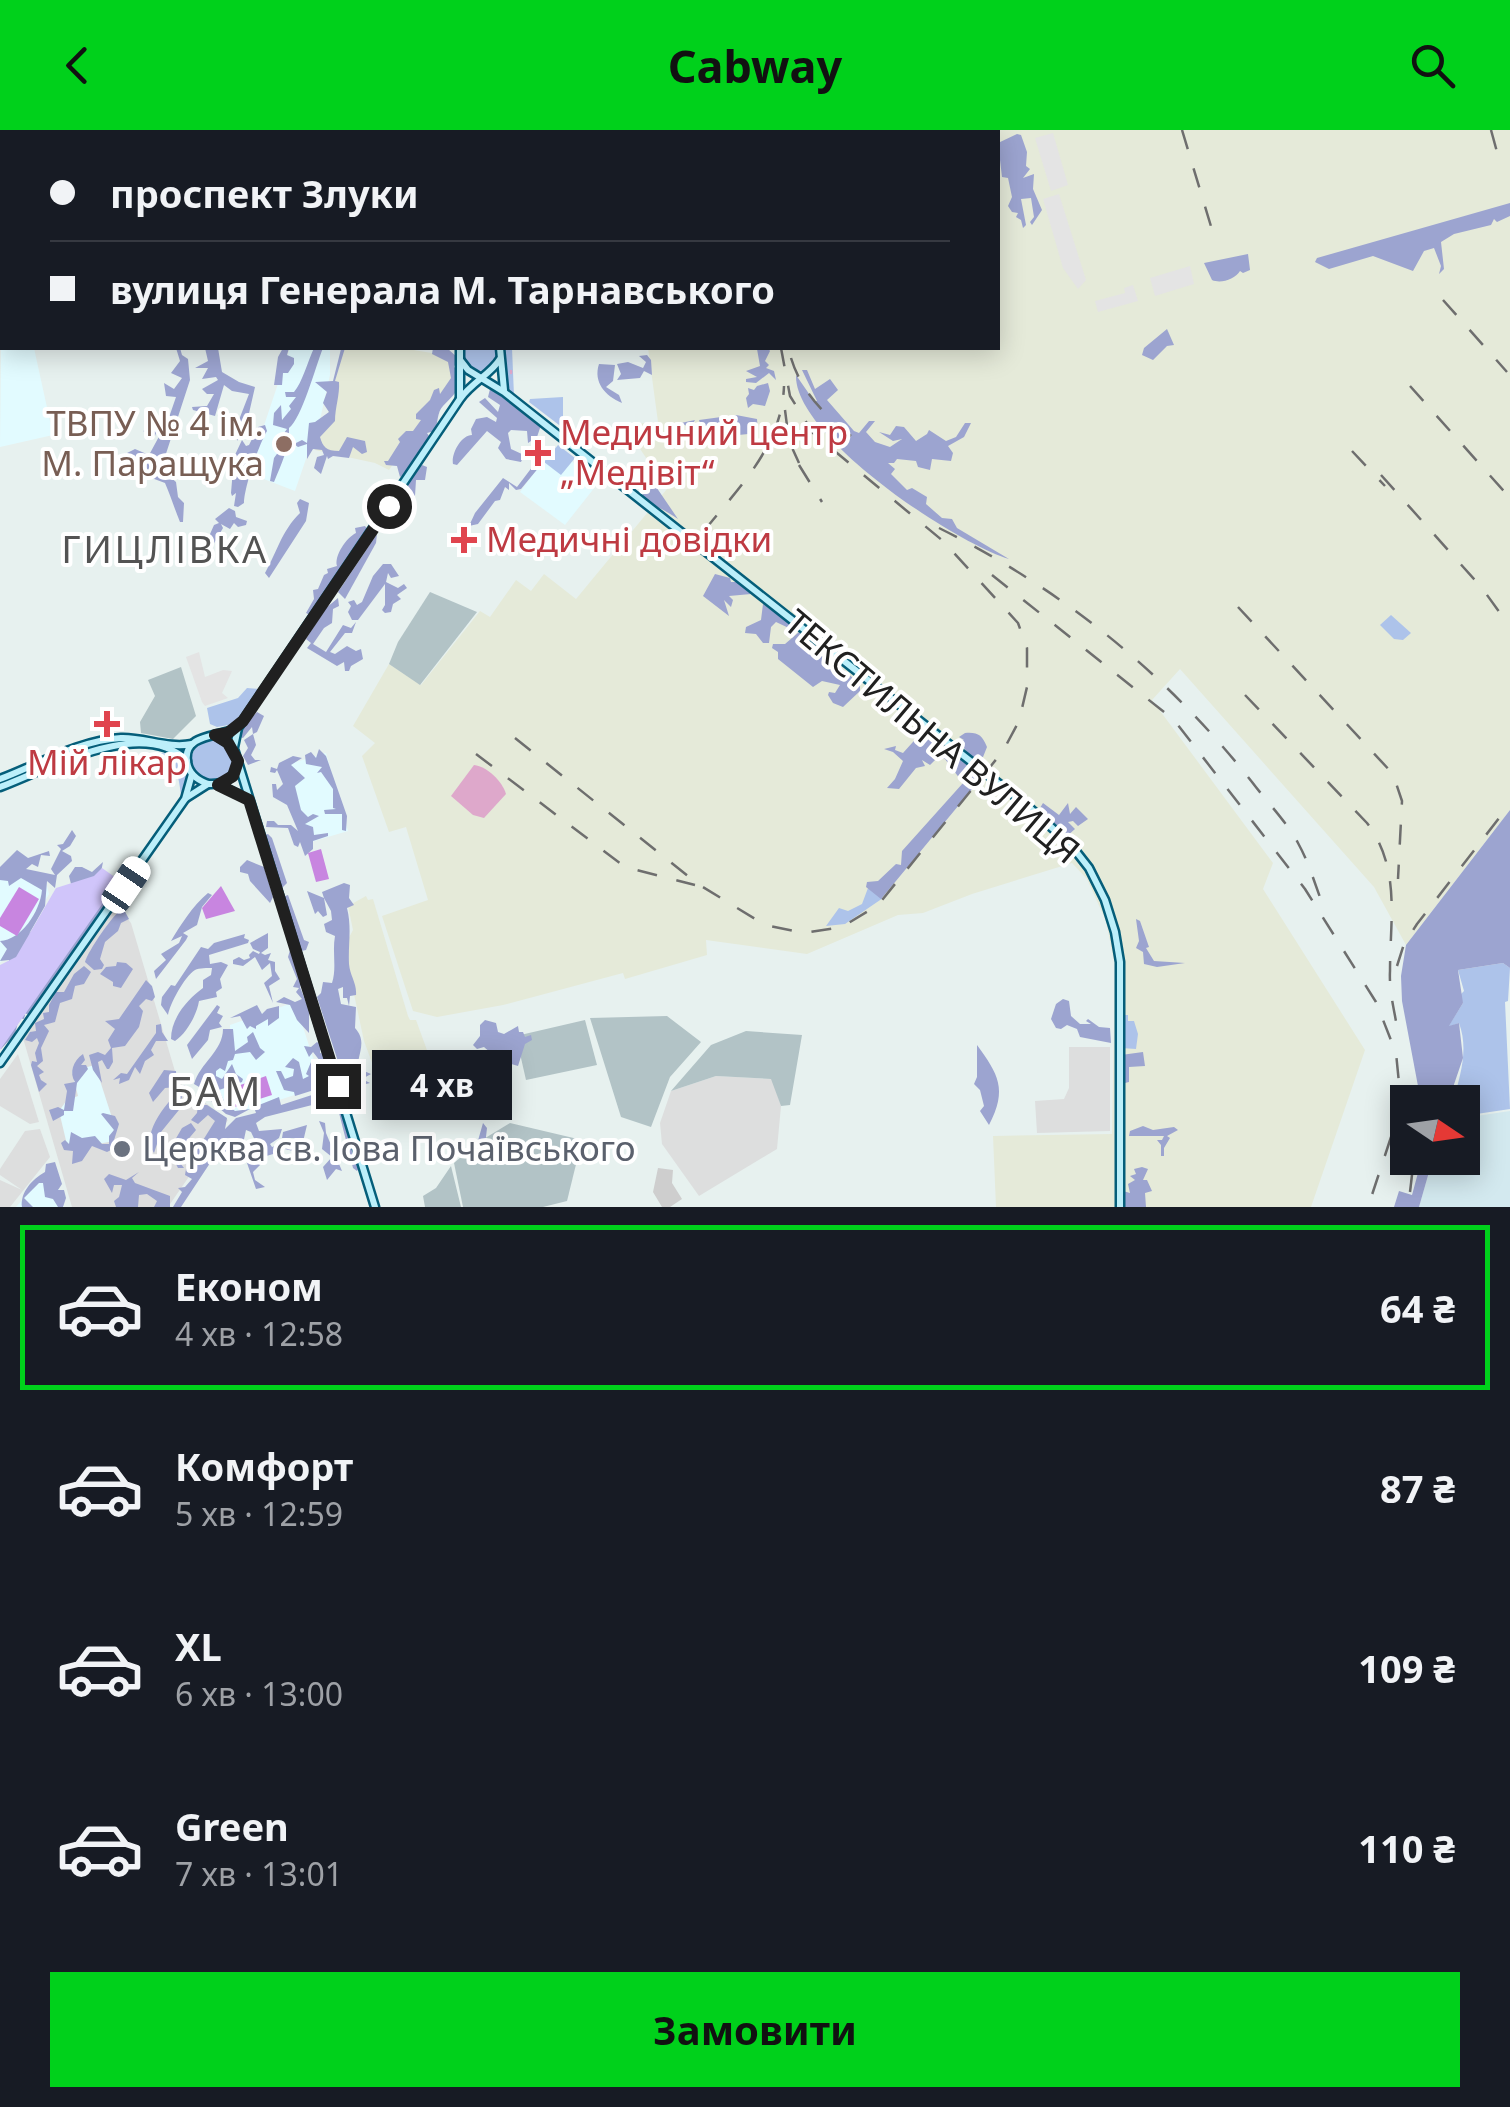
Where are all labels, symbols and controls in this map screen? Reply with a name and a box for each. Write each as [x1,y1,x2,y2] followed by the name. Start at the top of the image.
[668,35,842,96] text: Cabway
[50,38,105,93] icon: back
[1405,38,1460,93] icon: search
[110,167,419,219] text: проспект Злуки
[110,263,775,315] text: вулиця Генерала М. Тарнавського
[41,399,264,486] place label: ТВПУ № 4 ім. М. Паращука
[560,408,848,495] place label: Медичний центр „Медівіт“
[273,433,295,455] marker: ТВПУ № 4 ім. М. Паращука
[525,440,551,466] marker: Медичний центр „Медівіт“
[367,484,412,529] route start
[486,515,772,562] place label: Медичні довідки
[61,522,269,574] district label: ГИЦЛІВКА
[451,527,477,553] marker: Медичні довідки
[775,598,1090,873] street label: ТЕКСТИЛЬНА ВУЛИЦЯ
[94,711,120,737] marker: Мій лікар
[27,738,187,785] place label: Мій лікар
[97,852,155,918] car
[373,1051,513,1121] callout: 4 хв
[169,1063,263,1118] district label: БАМ
[410,1063,474,1106] text: 4 хв
[316,1064,361,1109] route end
[1390,1085,1480,1175] north arrow
[1390,1085,1480,1175] map controls
[142,1124,636,1171] place label: Церква св. Іова Почаївського
[111,1138,133,1160] marker: Церква св. Іова Почаївського
[175,1260,323,1312] text: Економ
[55,1263,145,1353] icon: car
[1380,1282,1455,1334] text: 64 ₴
[175,1312,343,1355] text: 4 хв · 12:58
[175,1440,353,1492] text: Комфорт
[55,1443,145,1533] icon: car
[1380,1462,1455,1514] text: 87 ₴
[175,1492,343,1535] text: 5 хв · 12:59
[175,1620,222,1672] text: XL
[55,1623,145,1713] icon: car
[1358,1642,1455,1694] text: 109 ₴
[175,1672,343,1715] text: 6 хв · 13:00
[175,1800,289,1852] text: Green
[55,1803,145,1893] icon: car
[1358,1822,1455,1874] text: 110 ₴
[175,1852,343,1895] text: 7 хв · 13:01
[50,1972,1460,2087] button: Замовити

